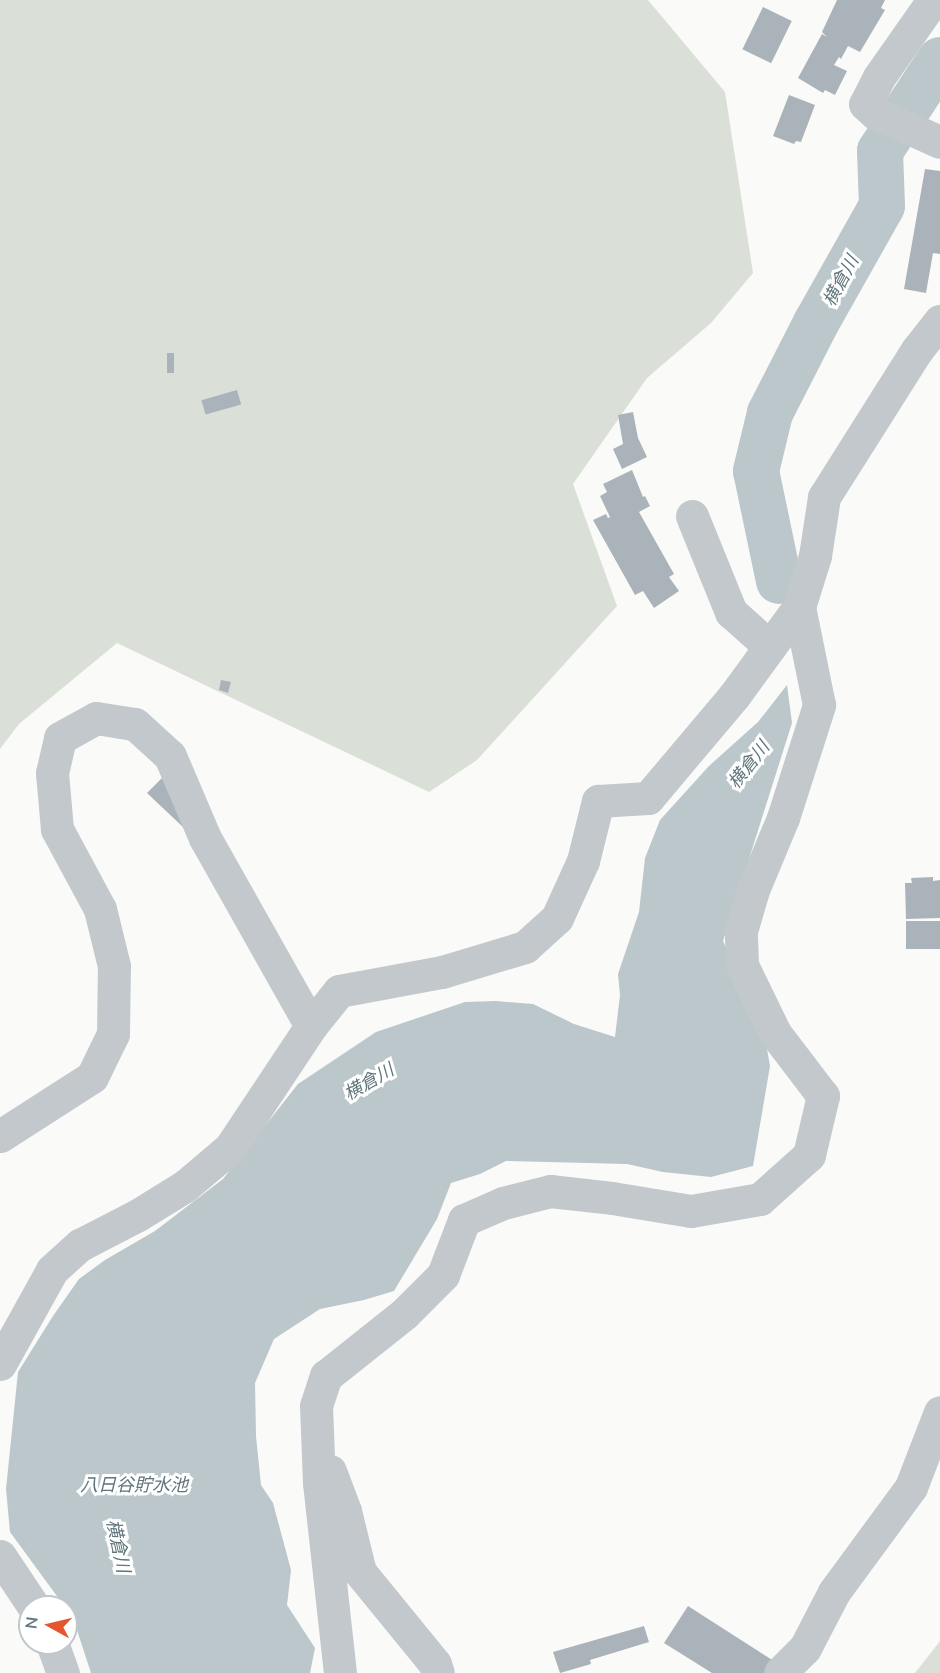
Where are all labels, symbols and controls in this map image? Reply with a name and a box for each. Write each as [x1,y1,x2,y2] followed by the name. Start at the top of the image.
[819,252,863,310] water label: 横倉川
[724,737,774,793] water label: 横倉川
[340,1059,398,1105] water label: 横倉川
[80,1474,188,1496] water label: 八日谷貯水池
[102,1517,134,1575] water label: 横倉川
[18,1595,78,1655] north arrow
[20,1615,44,1630] text: N

